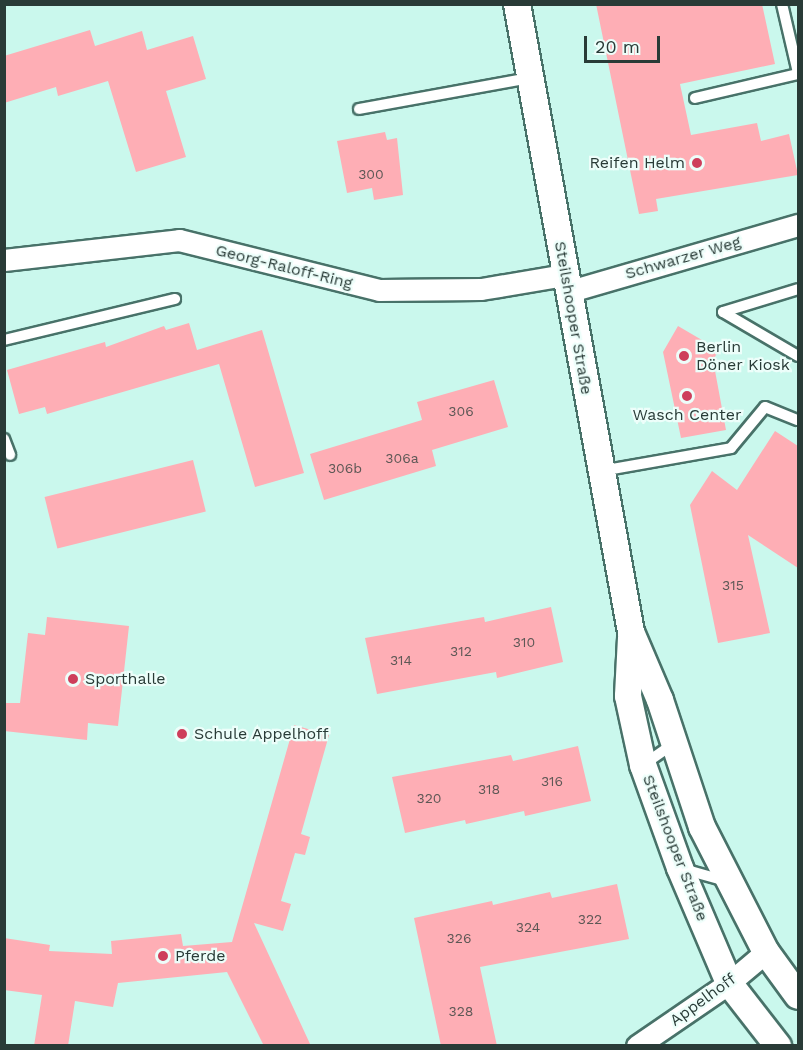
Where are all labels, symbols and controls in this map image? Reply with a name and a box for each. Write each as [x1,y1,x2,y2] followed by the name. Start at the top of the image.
[587,24,664,62] scale bar
[595,36,640,57] text: 20 m
[589,153,685,173] place label: Reifen Helm
[690,156,704,170] marker: Reifen Helm
[358,166,384,182] house number: 300
[623,232,743,284] street label: Schwarzer Weg
[550,240,596,396] street label: Steilshooper Straße
[214,241,354,293] street label: Georg-Raloff-Ring
[696,337,790,375] place label: Berlin Döner Kiosk
[677,349,691,363] marker: Berlin Döner Kiosk
[680,389,694,403] marker: Wasch Center
[448,403,474,419] house number: 306
[632,405,742,425] place label: Wasch Center
[385,450,419,466] house number: 306a
[328,460,362,476] house number: 306b
[722,577,744,593] house number: 315
[513,634,535,650] house number: 310
[450,643,472,659] house number: 312
[390,652,412,668] house number: 314
[85,669,166,689] place label: Sporthalle
[66,672,80,686] marker: Sporthalle
[194,724,329,744] place label: Schule Appelhoff
[175,727,189,741] marker: Schule Appelhoff
[638,772,712,924] street label: Steilshooper Straße
[541,773,563,789] house number: 316
[478,781,500,797] house number: 318
[416,790,442,806] house number: 320
[578,911,602,927] house number: 322
[516,919,540,935] house number: 324
[447,930,471,946] house number: 326
[175,946,226,966] place label: Pferde
[156,949,170,963] marker: Pferde
[666,970,740,1030] street label: Appelhoff
[449,1003,473,1019] house number: 328

